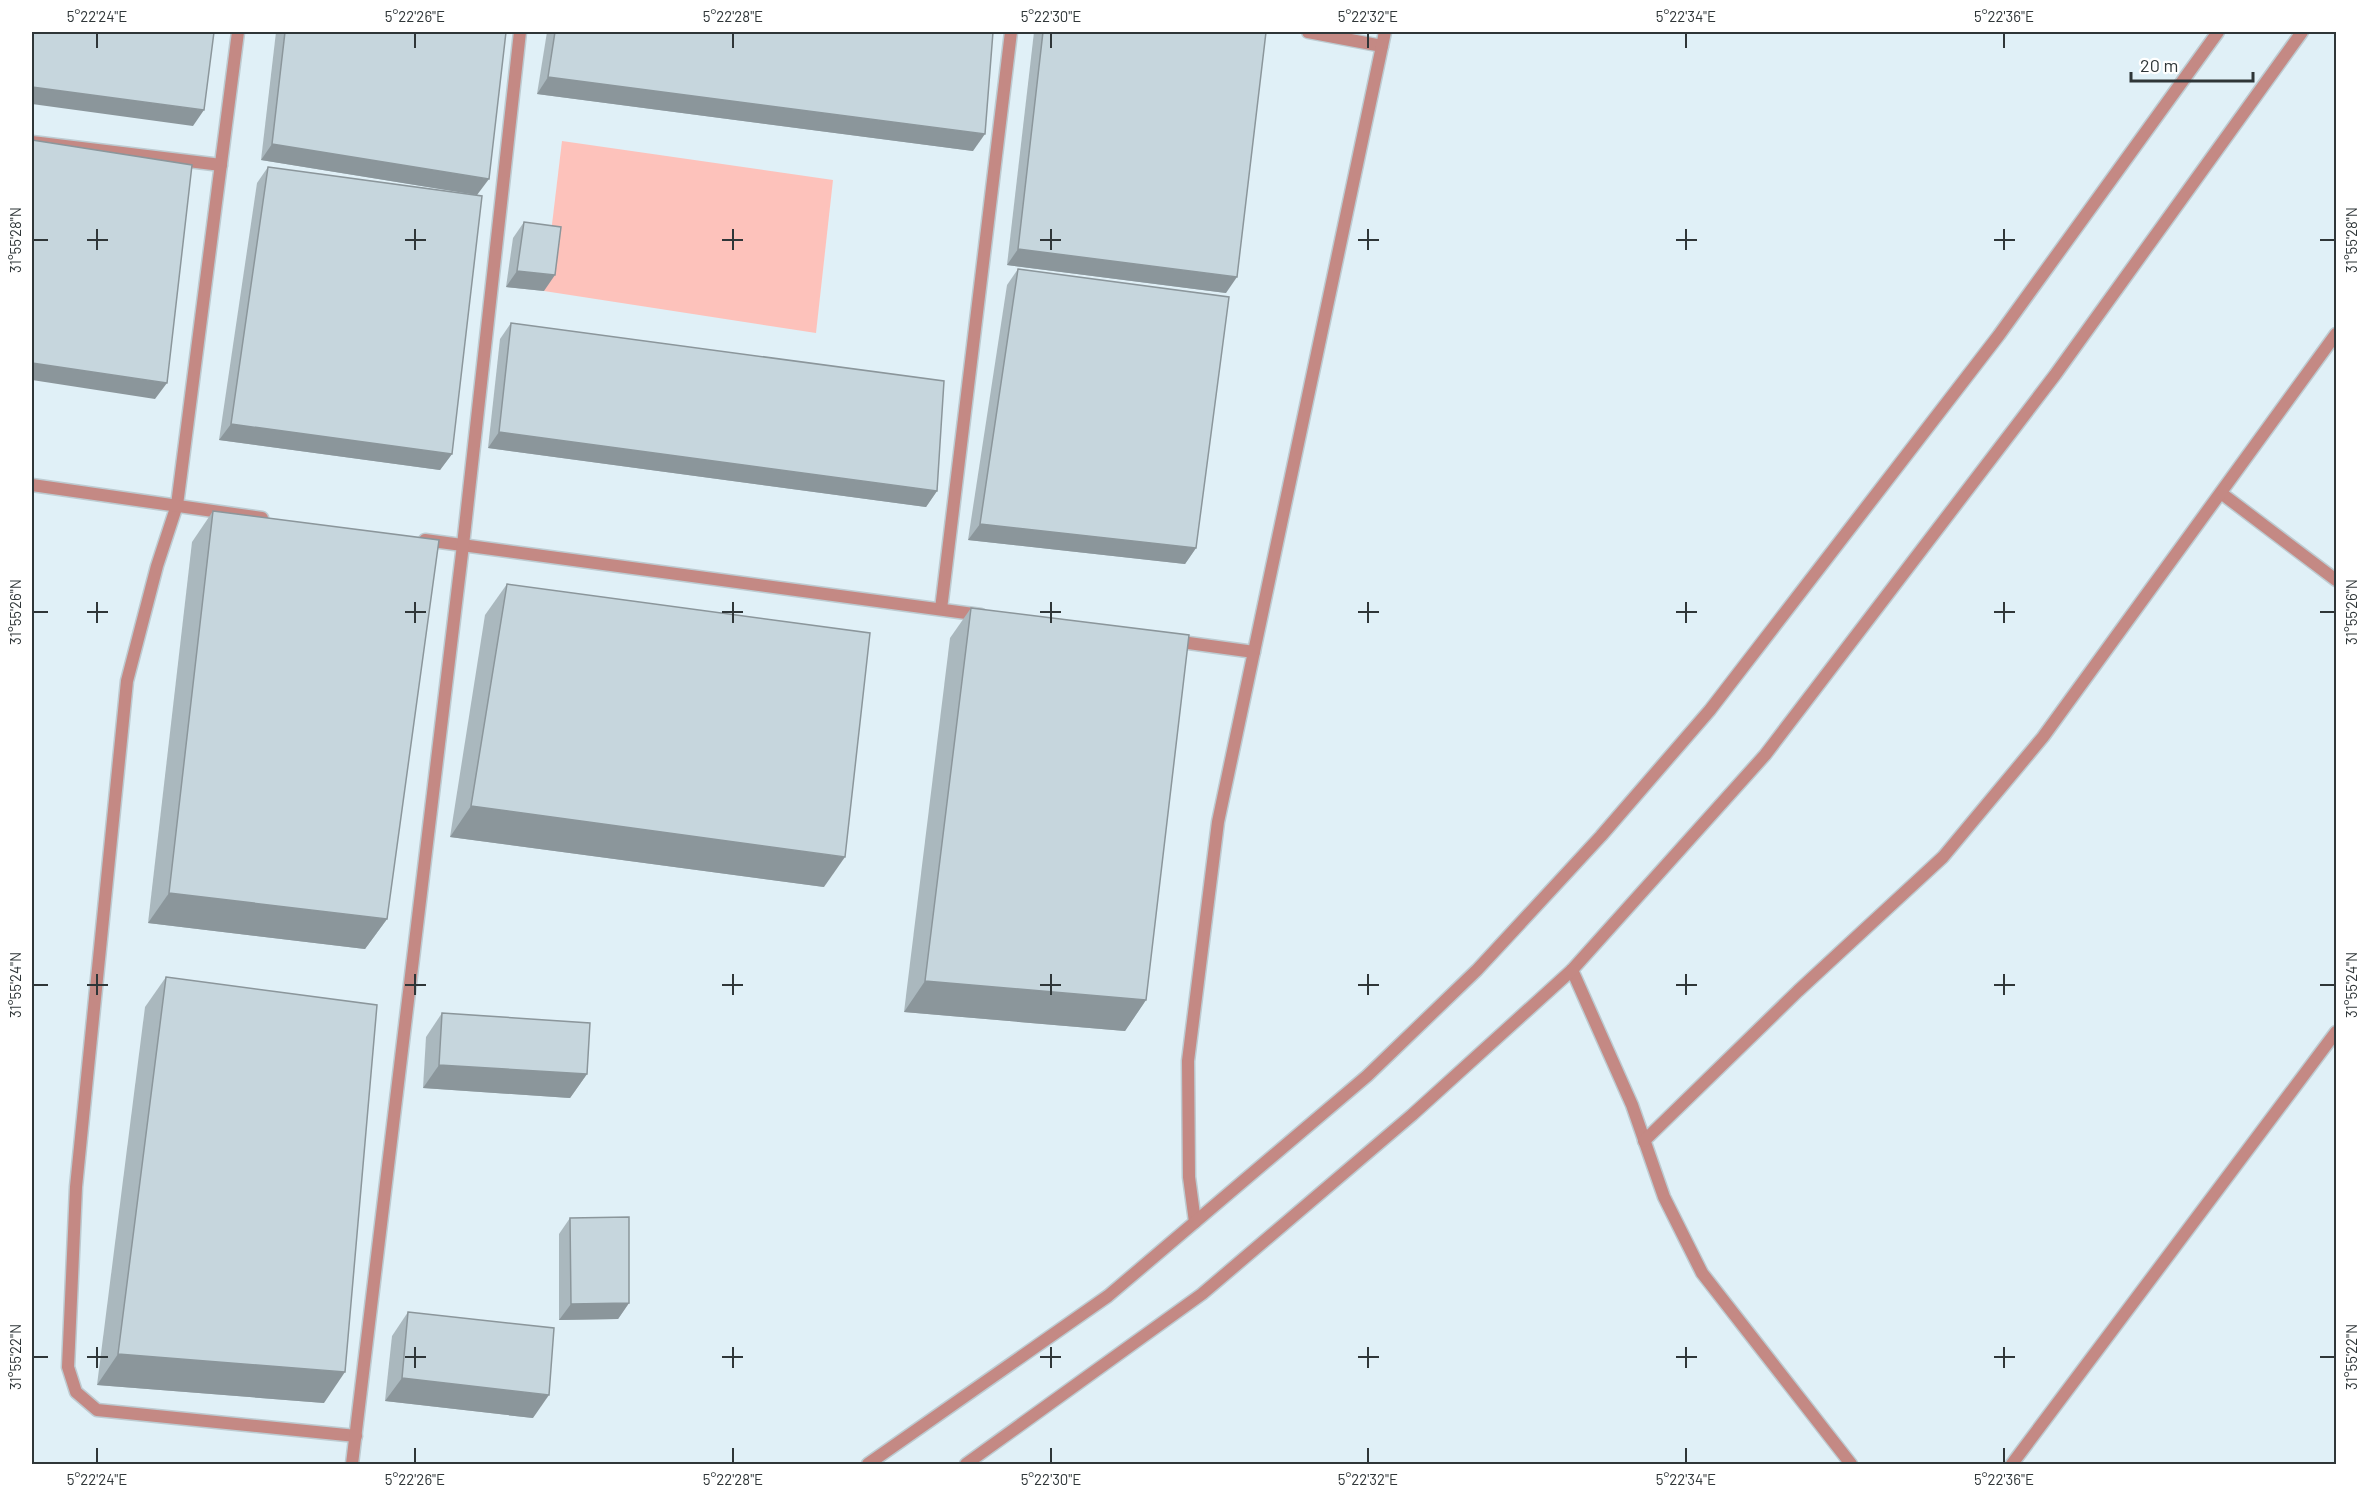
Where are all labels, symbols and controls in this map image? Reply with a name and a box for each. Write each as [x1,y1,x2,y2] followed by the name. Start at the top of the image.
[67,7,127,25] text: 5°22'24"E
[385,7,445,25] text: 5°22'26"E
[703,7,763,25] text: 5°22'28"E
[1021,7,1081,25] text: 5°22'30"E
[1338,7,1398,25] text: 5°22'32"E
[1656,7,1716,25] text: 5°22'34"E
[1974,7,2034,25] text: 5°22'36"E
[2131,45,2252,83] scale bar
[2140,54,2178,76] text: 20 m
[6,207,24,273] text: 31°55'28"N
[2342,207,2360,273] text: 31°55'28"N
[6,579,24,645] text: 31°55'26"N
[2342,579,2360,645] text: 31°55'26"N
[6,952,24,1018] text: 31°55'24"N
[2342,952,2360,1018] text: 31°55'24"N
[6,1324,24,1390] text: 31°55'22"N
[2342,1324,2360,1390] text: 31°55'22"N
[67,1470,127,1488] text: 5°22'24"E
[385,1470,445,1488] text: 5°22'26"E
[703,1470,763,1488] text: 5°22'28"E
[1021,1470,1081,1488] text: 5°22'30"E
[1338,1470,1398,1488] text: 5°22'32"E
[1656,1470,1716,1488] text: 5°22'34"E
[1974,1470,2034,1488] text: 5°22'36"E

